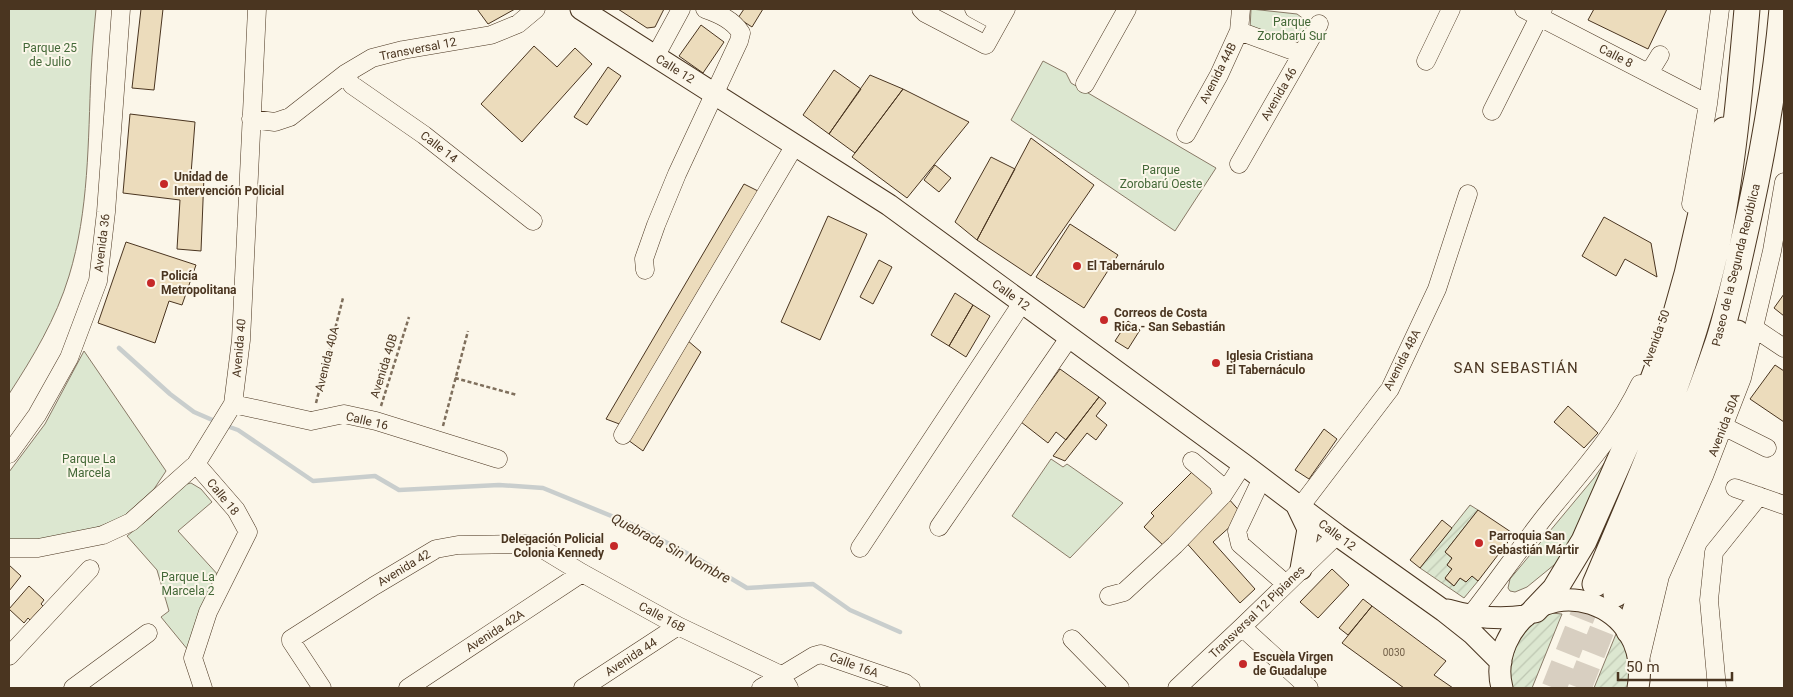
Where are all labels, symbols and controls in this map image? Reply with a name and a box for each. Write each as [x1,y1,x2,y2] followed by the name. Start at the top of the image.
[1257,15,1327,43] park label: Parque Zorobarú Sur
[378,35,458,63] street label: Transversal 12
[1197,40,1239,106] street label: Avenida 44B
[23,41,77,69] park label: Parque 25 de Julio
[1597,42,1636,71] street label: Calle 8
[653,52,697,86] street label: Calle 12
[1258,65,1300,123] street label: Avenida 46
[418,128,460,166] street label: Calle 14
[1120,163,1202,191] park label: Parque Zorobarú Oeste
[174,170,284,198] place label: Unidad de Intervención Policial
[158,178,170,190] marker: Unidad de Intervención Policial
[1709,182,1763,348] street label: Paseo de la Segunda República
[91,213,113,273] street label: Avenida 36
[1087,259,1165,273] place label: El Tabernárulo
[1071,260,1083,272] marker: El Tabernárulo
[161,269,237,297] place label: Policía Metropolitana
[145,277,157,289] marker: Policía Metropolitana
[989,277,1033,313] street label: Calle 12
[1114,306,1226,334] place label: Correos de Costa Rica - San Sebastián
[1639,308,1673,368] street label: Avenida 50
[1098,314,1110,326] marker: Correos de Costa Rica - San Sebastián
[229,318,249,378] street label: Avenida 40
[312,325,342,393] street label: Avenida 40A
[1381,327,1423,393] street label: Avenida 48A
[368,332,400,400] street label: Avenida 40B
[1226,349,1314,377] place label: Iglesia Cristiana El Tabernáculo
[1210,357,1222,369] marker: Iglesia Cristiana El Tabernáculo
[1453,359,1579,377] district label: SAN SEBASTIÁN
[1705,391,1743,459] street label: Avenida 50A
[344,409,390,433] street label: Calle 16
[62,452,116,480] park label: Parque La Marcela
[204,476,242,518] street label: Calle 18
[609,510,733,586] water label: Quebrada Sin Nombre
[1316,516,1359,554] street label: Calle 12
[1489,529,1579,557] place label: Parroquia San Sebastián Mártir
[501,532,605,560] place label: Delegación Policial Colonia Kennedy
[1473,537,1485,549] marker: Parroquia San Sebastián Mártir
[608,540,620,552] marker: Delegación Policial Colonia Kennedy
[375,547,433,589] street label: Avenida 42
[1206,563,1308,661] street label: Transversal 12 Pipianes
[161,570,215,598] park label: Parque La Marcela 2
[636,599,688,635] street label: Calle 16B
[463,607,527,655] street label: Avenida 42A
[602,635,660,679] street label: Avenida 44
[1383,647,1406,658] house number: 0030
[828,650,880,680] street label: Calle 16A
[1253,650,1334,678] place label: Escuela Virgen de Guadalupe
[1618,650,1732,682] scale bar
[1237,658,1249,670] marker: Escuela Virgen de Guadalupe
[1626,658,1660,676] text: 50 m

